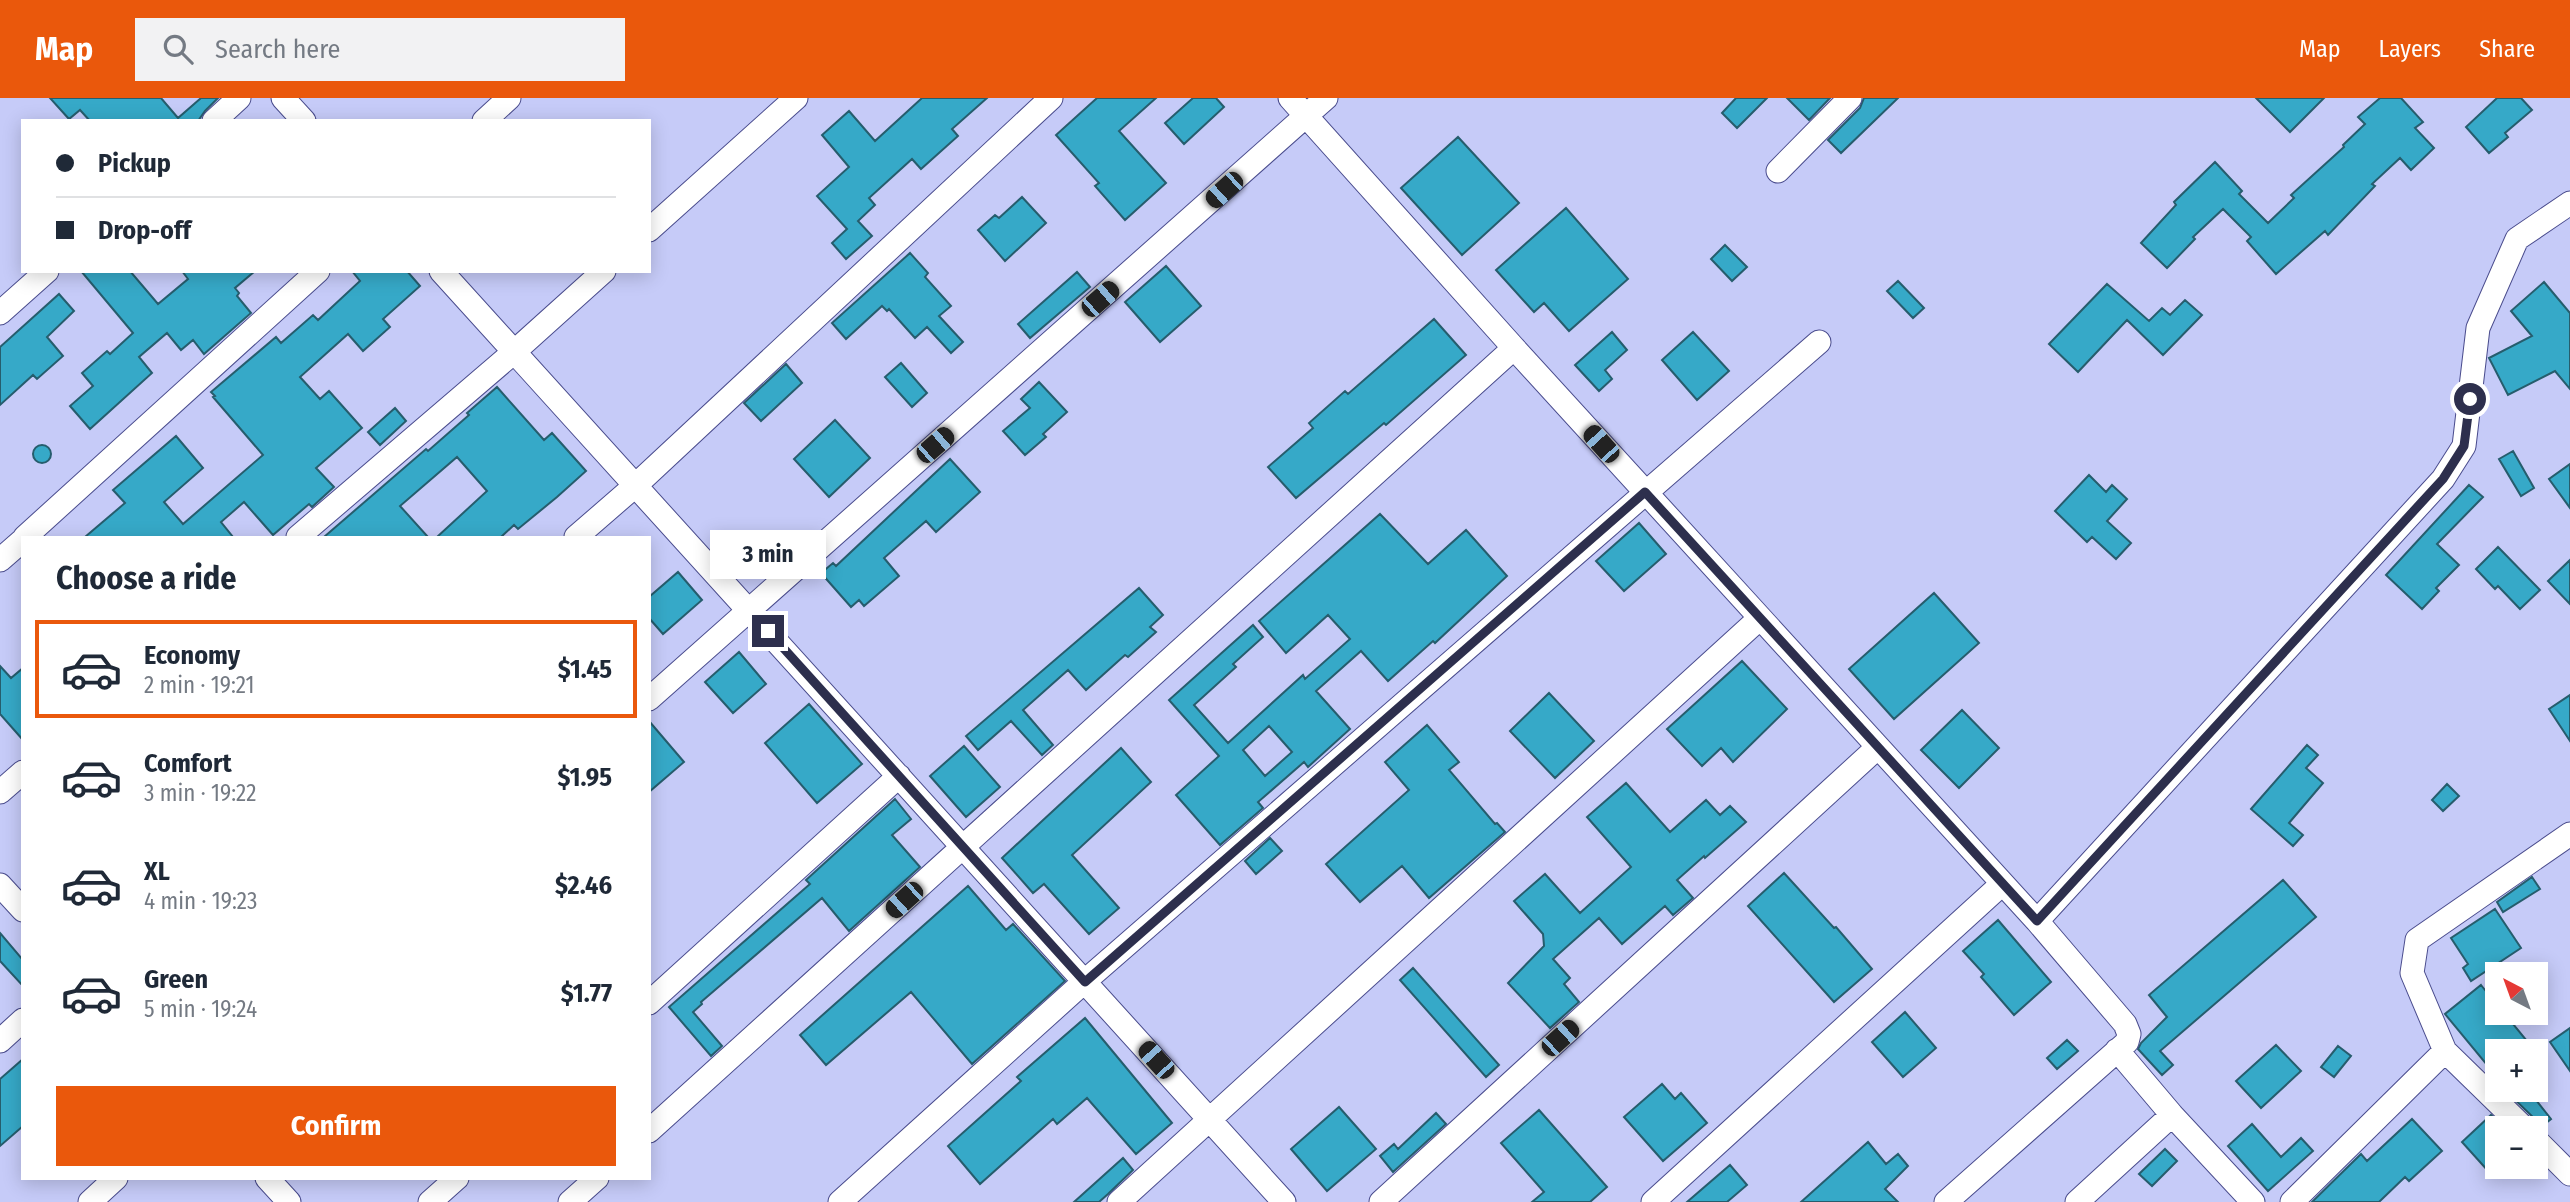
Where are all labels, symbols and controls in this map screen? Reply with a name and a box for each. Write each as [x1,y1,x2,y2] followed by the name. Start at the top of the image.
[135,18,625,81] search box
[35,29,93,69] text: Map
[159,30,197,68] icon: search
[215,34,340,65] text: Search here
[2299,35,2341,63] text: Map
[2379,35,2441,63] text: Layers
[2479,35,2535,63] text: Share
[98,148,171,179] text: Pickup
[1202,168,1247,212] car
[98,215,191,246] text: Drop-off
[1078,277,1123,321] car
[2454,383,2486,415] route start
[1580,421,1623,467] car
[913,423,958,467] car
[710,530,826,578] callout: 3 min
[742,540,794,568] text: 3 min
[56,559,237,597] text: Choose a ride
[752,615,784,647] route end
[60,638,123,701] icon: car
[144,640,240,671] text: Economy
[558,654,612,685] text: $1.45
[144,671,254,699] text: 2 min · 19:21
[60,746,123,809] icon: car
[144,748,232,779] text: Comfort
[557,762,612,793] text: $1.95
[144,779,256,807] text: 3 min · 19:22
[60,854,123,917] icon: car
[144,856,170,887] text: XL
[555,870,612,901] text: $2.46
[882,878,927,922] car
[144,887,257,915] text: 4 min · 19:23
[60,962,123,1025] icon: car
[2485,962,2548,1026] north arrow
[2485,962,2548,1179] map controls
[144,964,208,995] text: Green
[561,978,612,1009] text: $1.77
[144,995,257,1023] text: 5 min · 19:24
[1538,1016,1583,1060] car
[1135,1037,1178,1083] car
[2485,1039,2548,1102] button: +
[56,1086,616,1166] button: Confirm
[2485,1116,2548,1179] button: −

